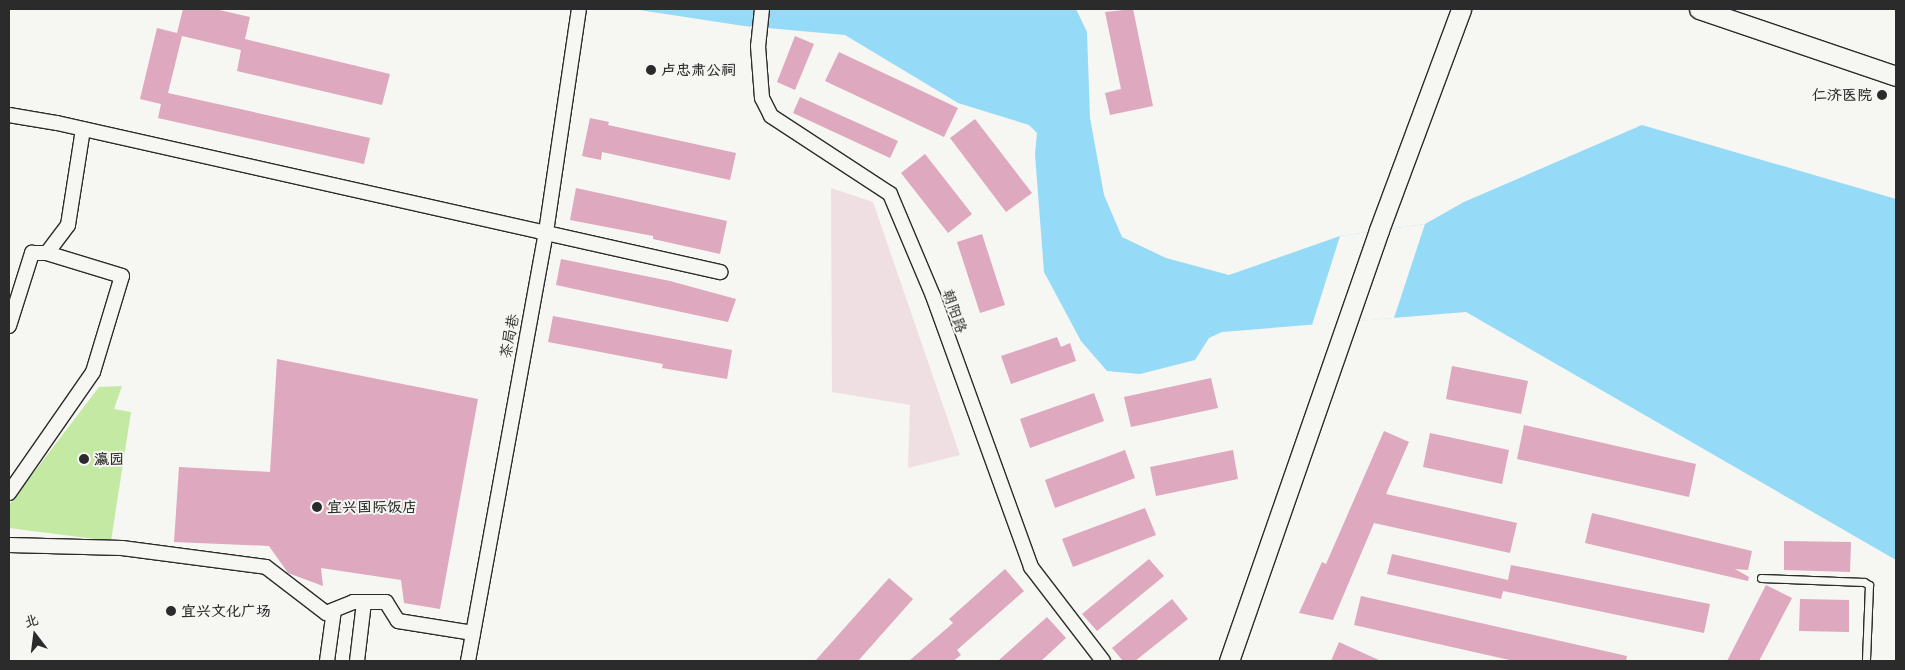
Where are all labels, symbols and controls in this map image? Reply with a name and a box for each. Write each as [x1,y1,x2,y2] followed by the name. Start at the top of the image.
[661,61,736,79] place label: 卢忠肃公祠
[645,64,657,76] marker: 卢忠肃公祠
[1812,86,1872,104] place label: 仁济医院
[1876,89,1888,101] marker: 仁济医院
[939,287,971,335] street label: 朝阳路
[496,312,522,360] street label: 茶局巷
[94,450,124,468] place label: 瀛园
[78,453,90,465] marker: 瀛园
[327,498,417,516] place label: 宜兴国际饭店
[311,501,323,513] marker: 宜兴国际饭店
[181,602,271,620] place label: 宜兴文化广场
[165,605,177,617] marker: 宜兴文化广场
[22,609,40,631] text: 北
[10,610,60,660] north arrow

